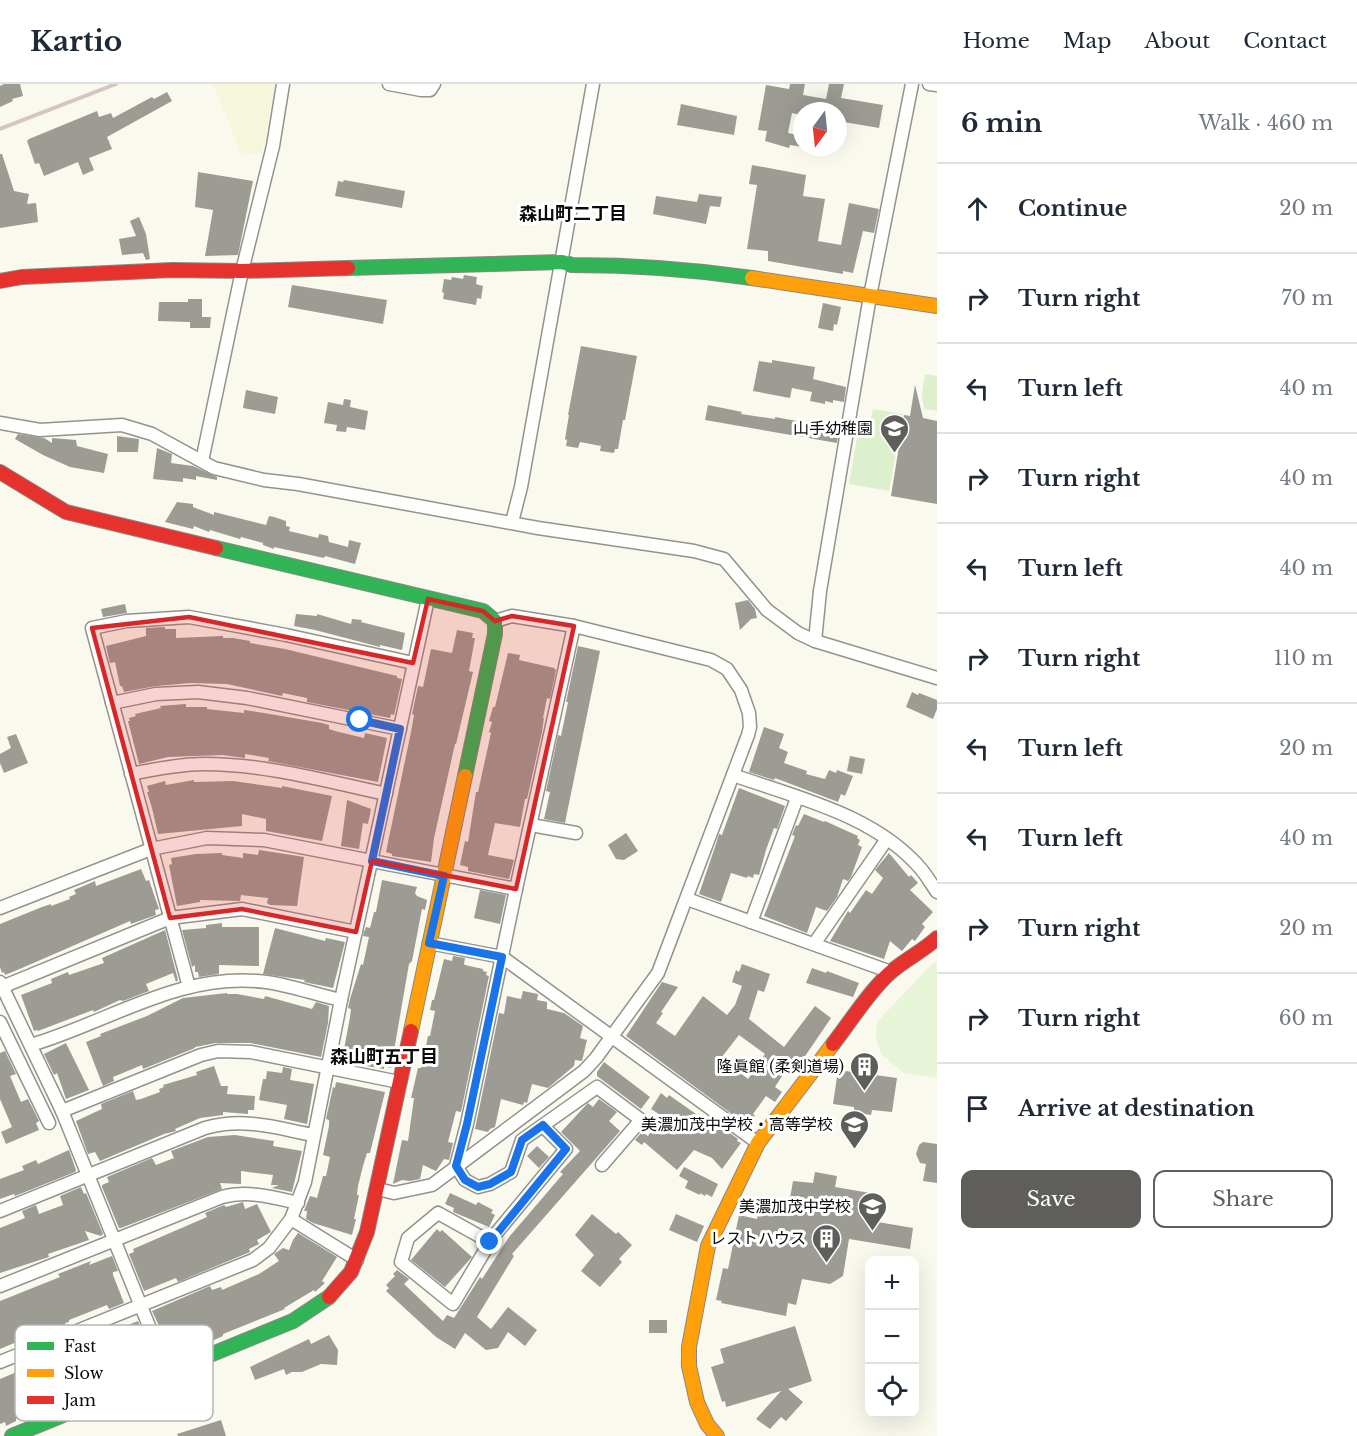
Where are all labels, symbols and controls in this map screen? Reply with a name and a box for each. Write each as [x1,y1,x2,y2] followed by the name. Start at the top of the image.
[30,24,122,59] text: Kartio
[963,28,1030,54] text: Home
[1063,28,1111,54] text: Map
[1144,28,1210,54] text: About
[1243,28,1327,54] text: Contact
[793,102,847,156] north arrow
[961,107,1042,139] text: 6 min
[1198,111,1333,135] text: Walk · 460 m
[961,192,994,225] icon: ahead
[1018,195,1127,222] text: Continue
[1279,196,1333,220] text: 20 m
[519,203,627,225] district label: 森山町二丁目
[961,282,994,315] icon: right
[1018,285,1140,312] text: Turn right
[1281,286,1333,310] text: 70 m
[961,372,994,405] icon: left
[1018,375,1123,402] text: Turn left
[1280,376,1333,400] text: 40 m
[878,412,910,454] school or university icon: 山手幼稚園
[793,418,873,438] place label: 山手幼稚園
[961,462,994,495] icon: right
[1018,465,1140,492] text: Turn right
[1280,466,1333,490] text: 40 m
[961,552,994,585] icon: left
[1018,555,1123,582] text: Turn left
[1280,556,1333,580] text: 40 m
[961,642,994,675] icon: right
[1018,645,1140,672] text: Turn right
[1274,646,1333,670] text: 110 m
[346,706,372,732] route start
[961,732,994,765] icon: left
[1018,735,1123,762] text: Turn left
[1279,736,1333,760] text: 20 m
[961,822,994,855] icon: left
[1018,825,1123,852] text: Turn left
[1280,826,1333,850] text: 40 m
[961,912,994,945] icon: right
[1018,915,1140,942] text: Turn right
[1279,916,1333,940] text: 20 m
[961,1002,994,1035] icon: right
[1018,1005,1140,1032] text: Turn right
[1279,1006,1333,1030] text: 60 m
[330,1046,438,1068] district label: 森山町五丁目
[849,1050,881,1092] building icon: 隆眞館 (柔剣道場)
[717,1056,844,1076] place label: 隆眞館 (柔剣道場)
[961,1092,994,1125] icon: arrive
[1018,1095,1255,1122] text: Arrive at destination
[838,1108,870,1150] school or university icon: 美濃加茂中学校・高等学校
[641,1114,833,1134] place label: 美濃加茂中学校・高等学校
[961,1170,1141,1228] button: Save
[1153,1170,1333,1228] button: Share
[856,1190,888,1232] school or university icon: 美濃加茂中学校
[739,1196,851,1216] place label: 美濃加茂中学校
[811,1222,843,1264] building icon: レストハウス
[476,1228,502,1254] route end
[710,1228,806,1248] place label: レストハウス
[865,1256,919,1418] map controls
[865,1256,919,1310] button: +
[865,1310,919,1364] button: −
[15,1325,213,1421] legend
[64,1336,96,1356] text: Fast
[64,1363,104,1383] text: Slow
[865,1364,919,1418] button: locate
[62,1390,96,1410] text: Jam

